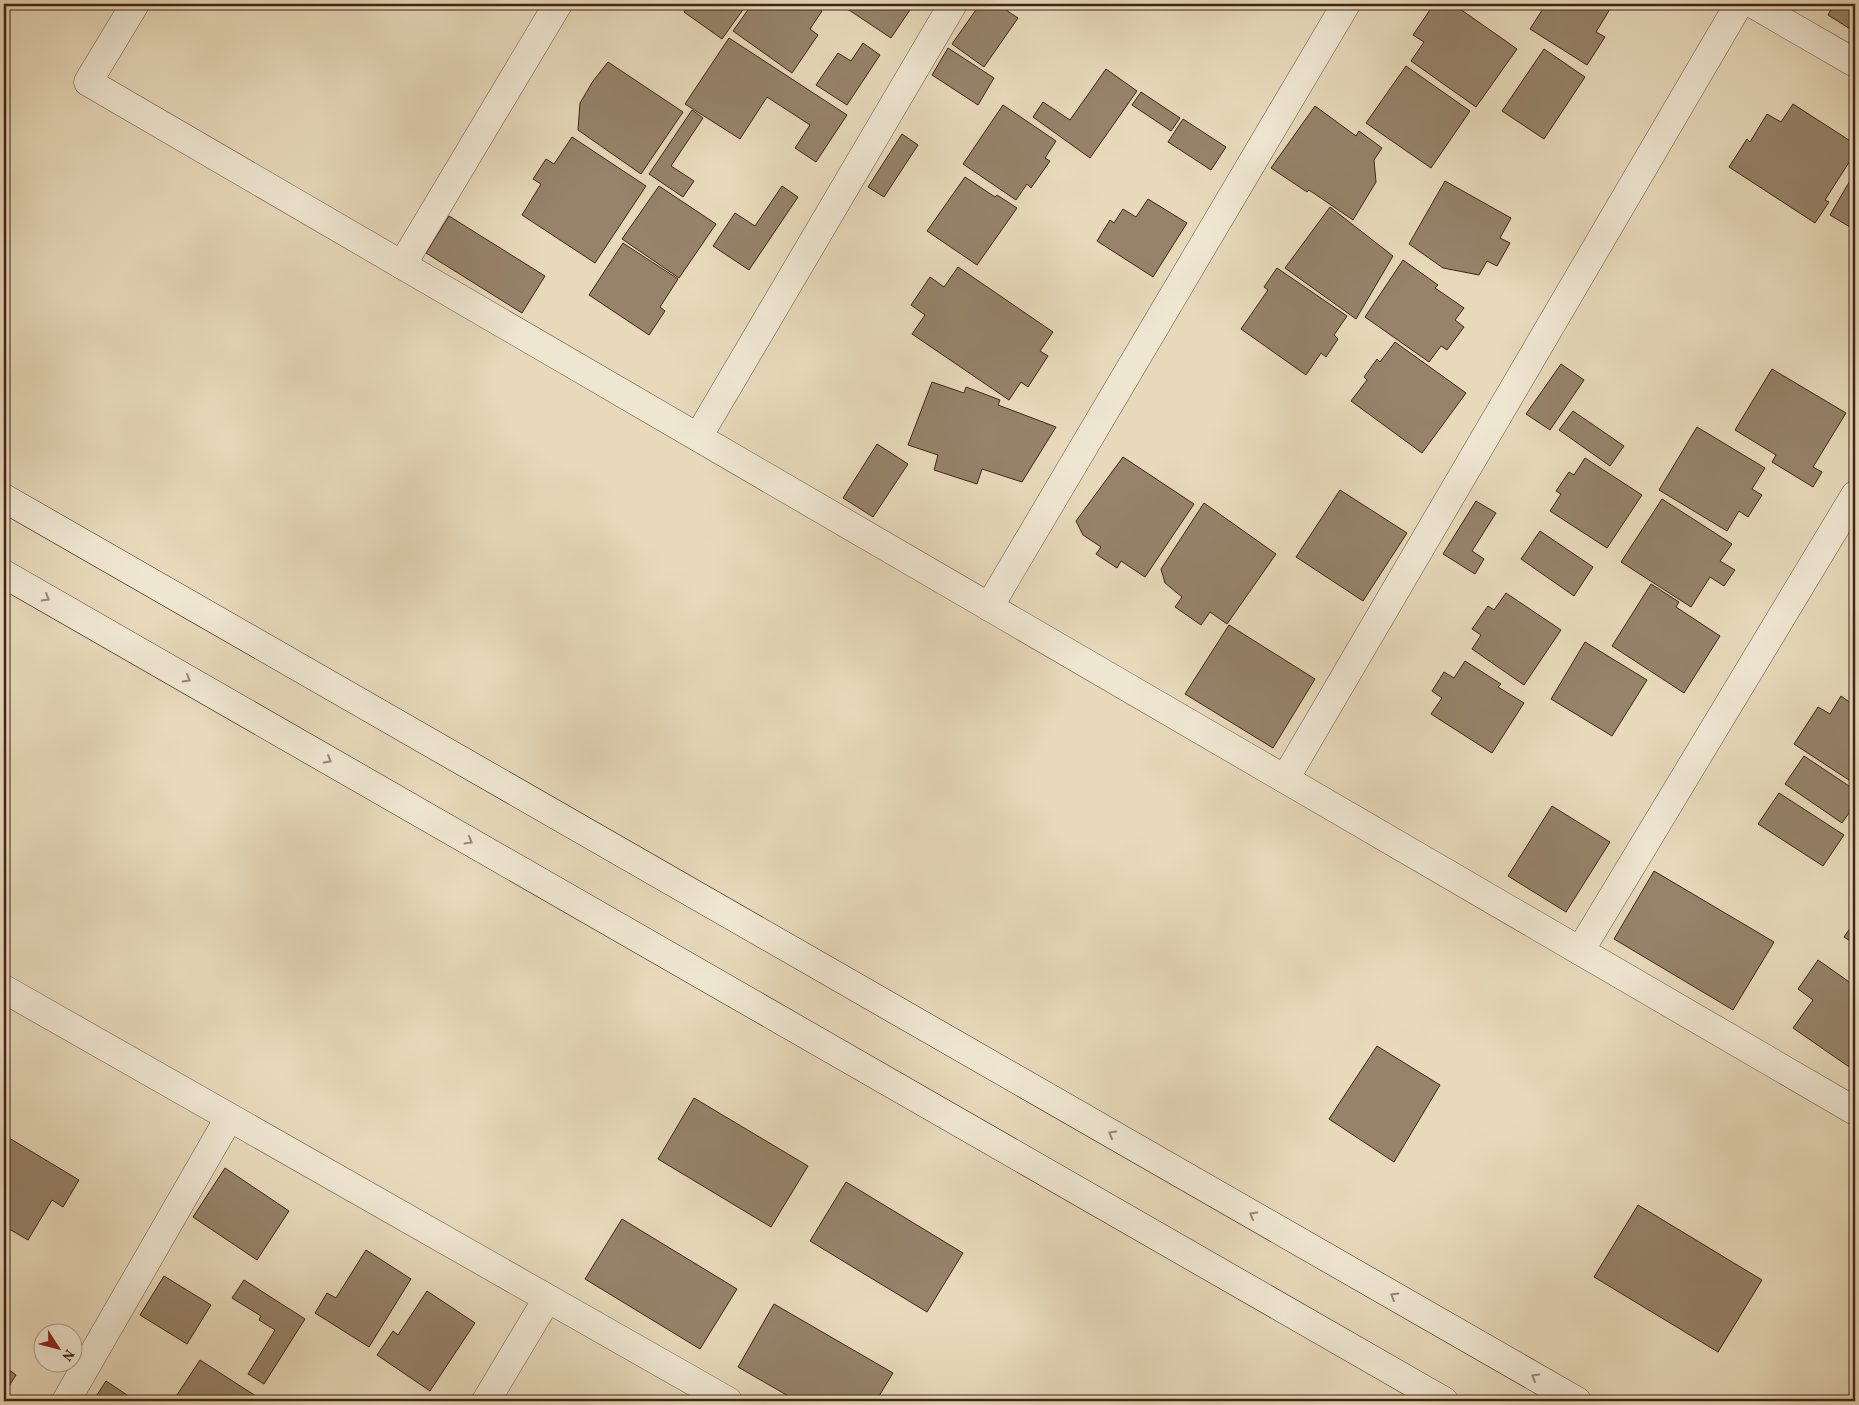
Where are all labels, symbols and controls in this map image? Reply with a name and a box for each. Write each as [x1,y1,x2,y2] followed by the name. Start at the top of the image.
[41,592,50,602] one-way arrow
[182,673,191,683] one-way arrow
[322,754,331,764] one-way arrow
[463,835,472,845] one-way arrow
[1108,1130,1117,1140] one-way arrow
[1249,1211,1258,1221] one-way arrow
[1390,1292,1399,1302] one-way arrow
[32,1322,82,1372] north arrow
[57,1345,78,1364] text: N
[1531,1373,1540,1383] one-way arrow

